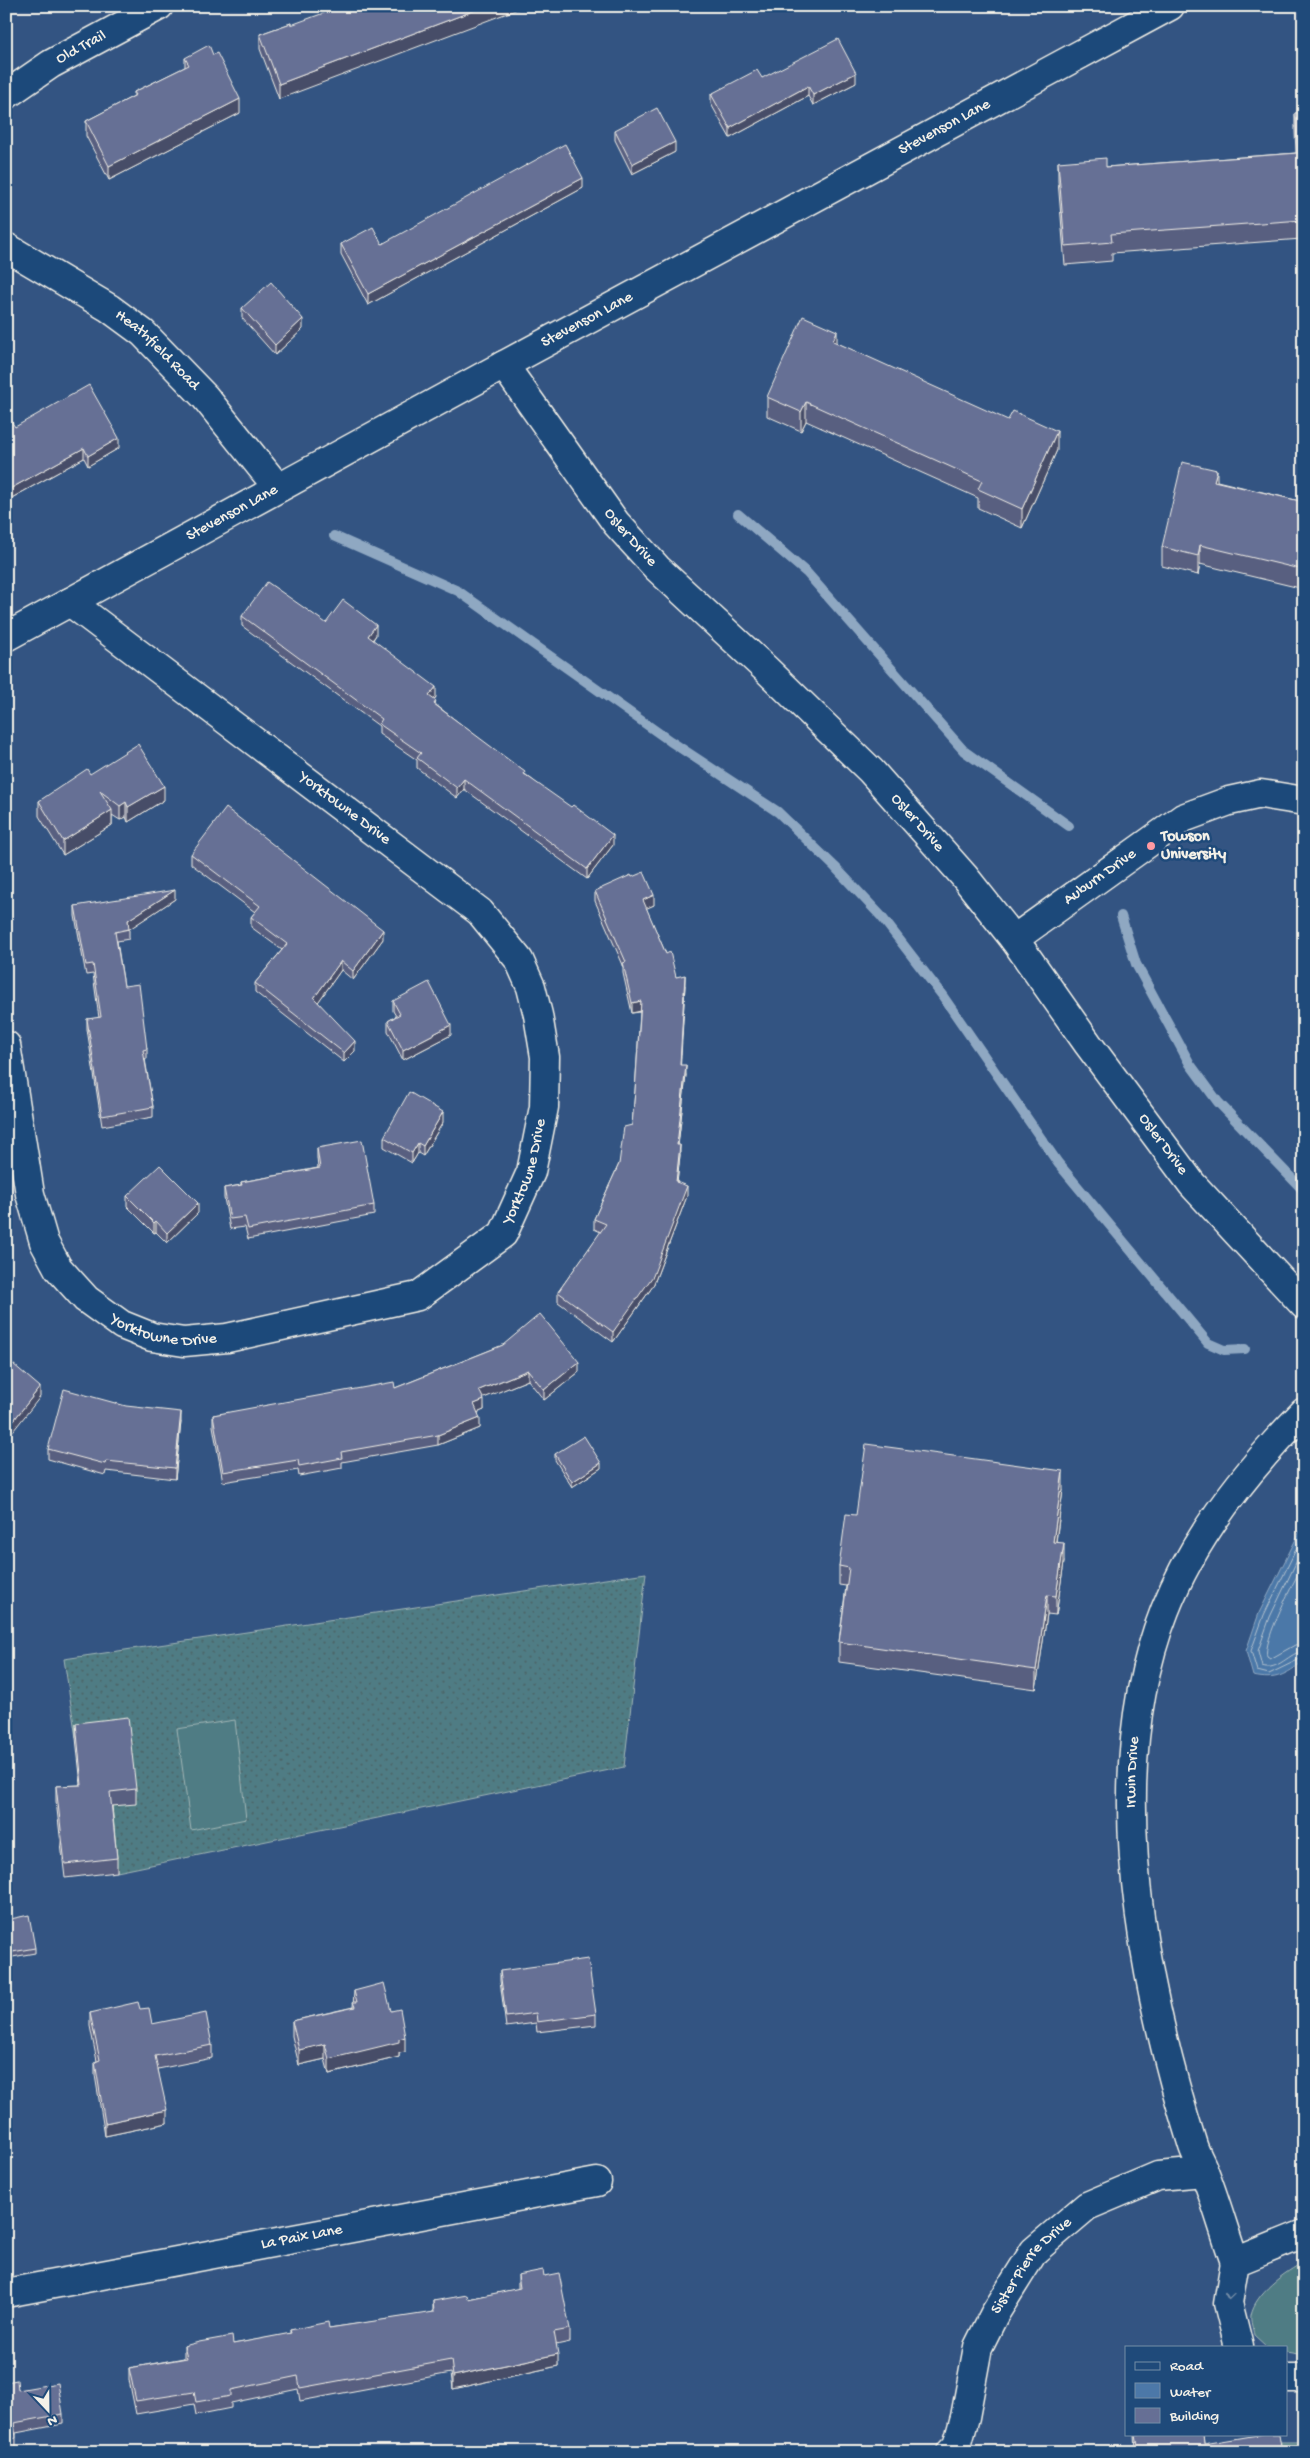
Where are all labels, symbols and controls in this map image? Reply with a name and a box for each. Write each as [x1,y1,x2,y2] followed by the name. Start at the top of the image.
[53,27,110,69] street label: Old Trail
[895,95,994,160] street label: Stevenson Lane
[538,287,637,353] street label: Stevenson Lane
[111,306,205,396] street label: Heathfield Road
[183,480,282,546] street label: Stevenson Lane
[599,505,661,571] street label: Osler Drive
[293,767,394,850] street label: Yorktowne Drive
[886,790,948,857] street label: Osler Drive
[1159,828,1226,865] place label: Towson University
[1145,840,1157,852] marker: Towson University
[1060,844,1141,910] street label: Auburn Drive
[1134,1110,1192,1180] street label: Osler Drive
[498,1117,551,1229] street label: Yorktowne Drive
[104,1309,218,1352] street label: Yorktowne Drive
[1122,1735,1145,1808] street label: Irwin Drive
[987,2213,1076,2318] street label: Sister Pierre Drive
[259,2220,345,2254] street label: La Paix Lane
[1224,2293,1235,2301] one-way arrow
[1125,2346,1288,2436] legend
[1170,2358,1204,2376] text: Road
[1170,2384,1212,2402] text: Water
[22,2386,72,2436] north arrow
[1169,2408,1219,2426] text: Building
[45,2410,59,2429] text: N

